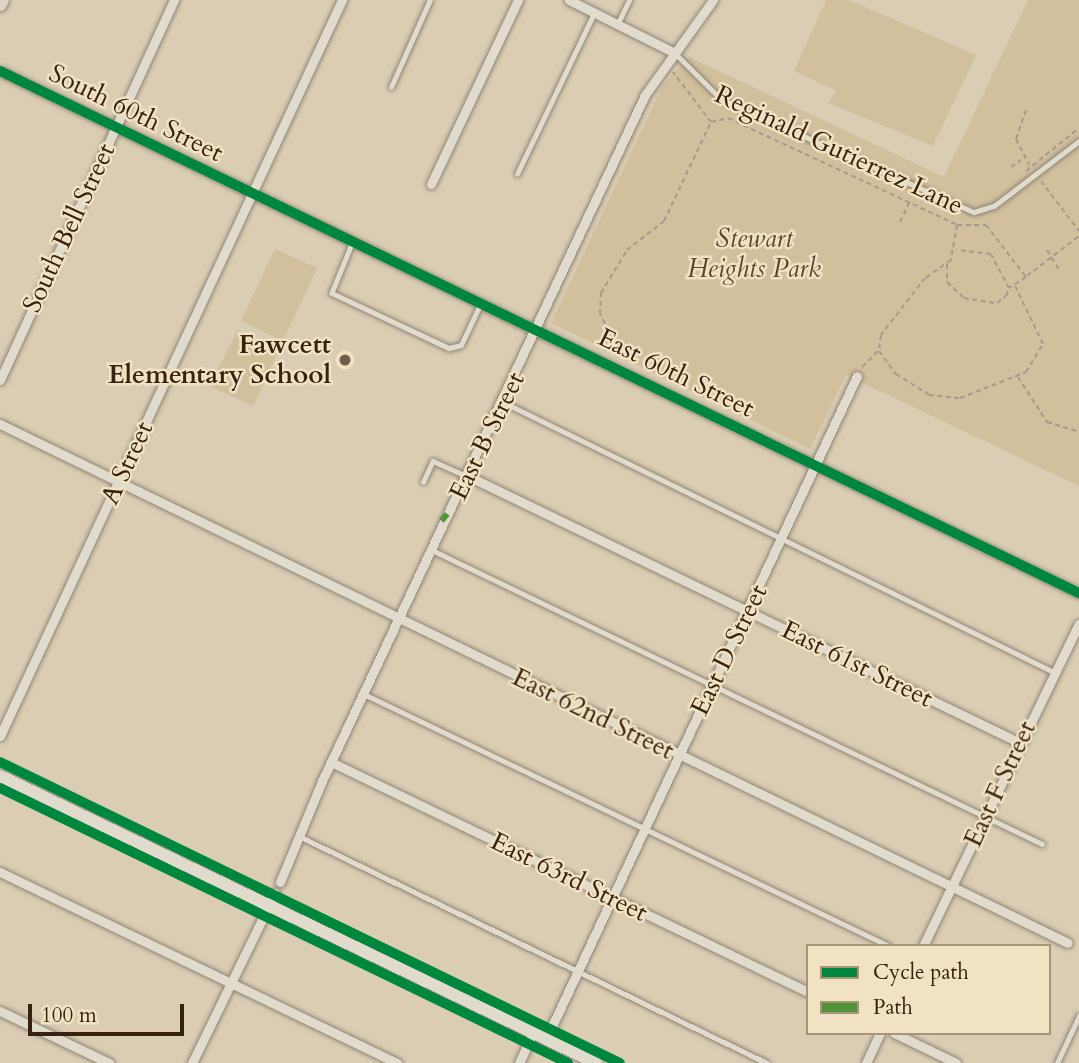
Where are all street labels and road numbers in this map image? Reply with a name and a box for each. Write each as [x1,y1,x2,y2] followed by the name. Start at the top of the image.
[44,57,228,169] street label: South 60th Street
[710,79,968,221] street label: Reginald Gutierrez Lane
[16,138,122,318] street label: South Bell Street
[593,322,759,424] street label: East 60th Street
[443,367,531,505] street label: East B Street
[94,417,160,509] street label: A Street
[684,579,774,721] street label: East D Street
[776,614,938,714] street label: East 61st Street
[507,661,679,767] street label: East 62nd Street
[957,716,1043,852] street label: East F Street
[485,826,653,928] street label: East 63rd Street

